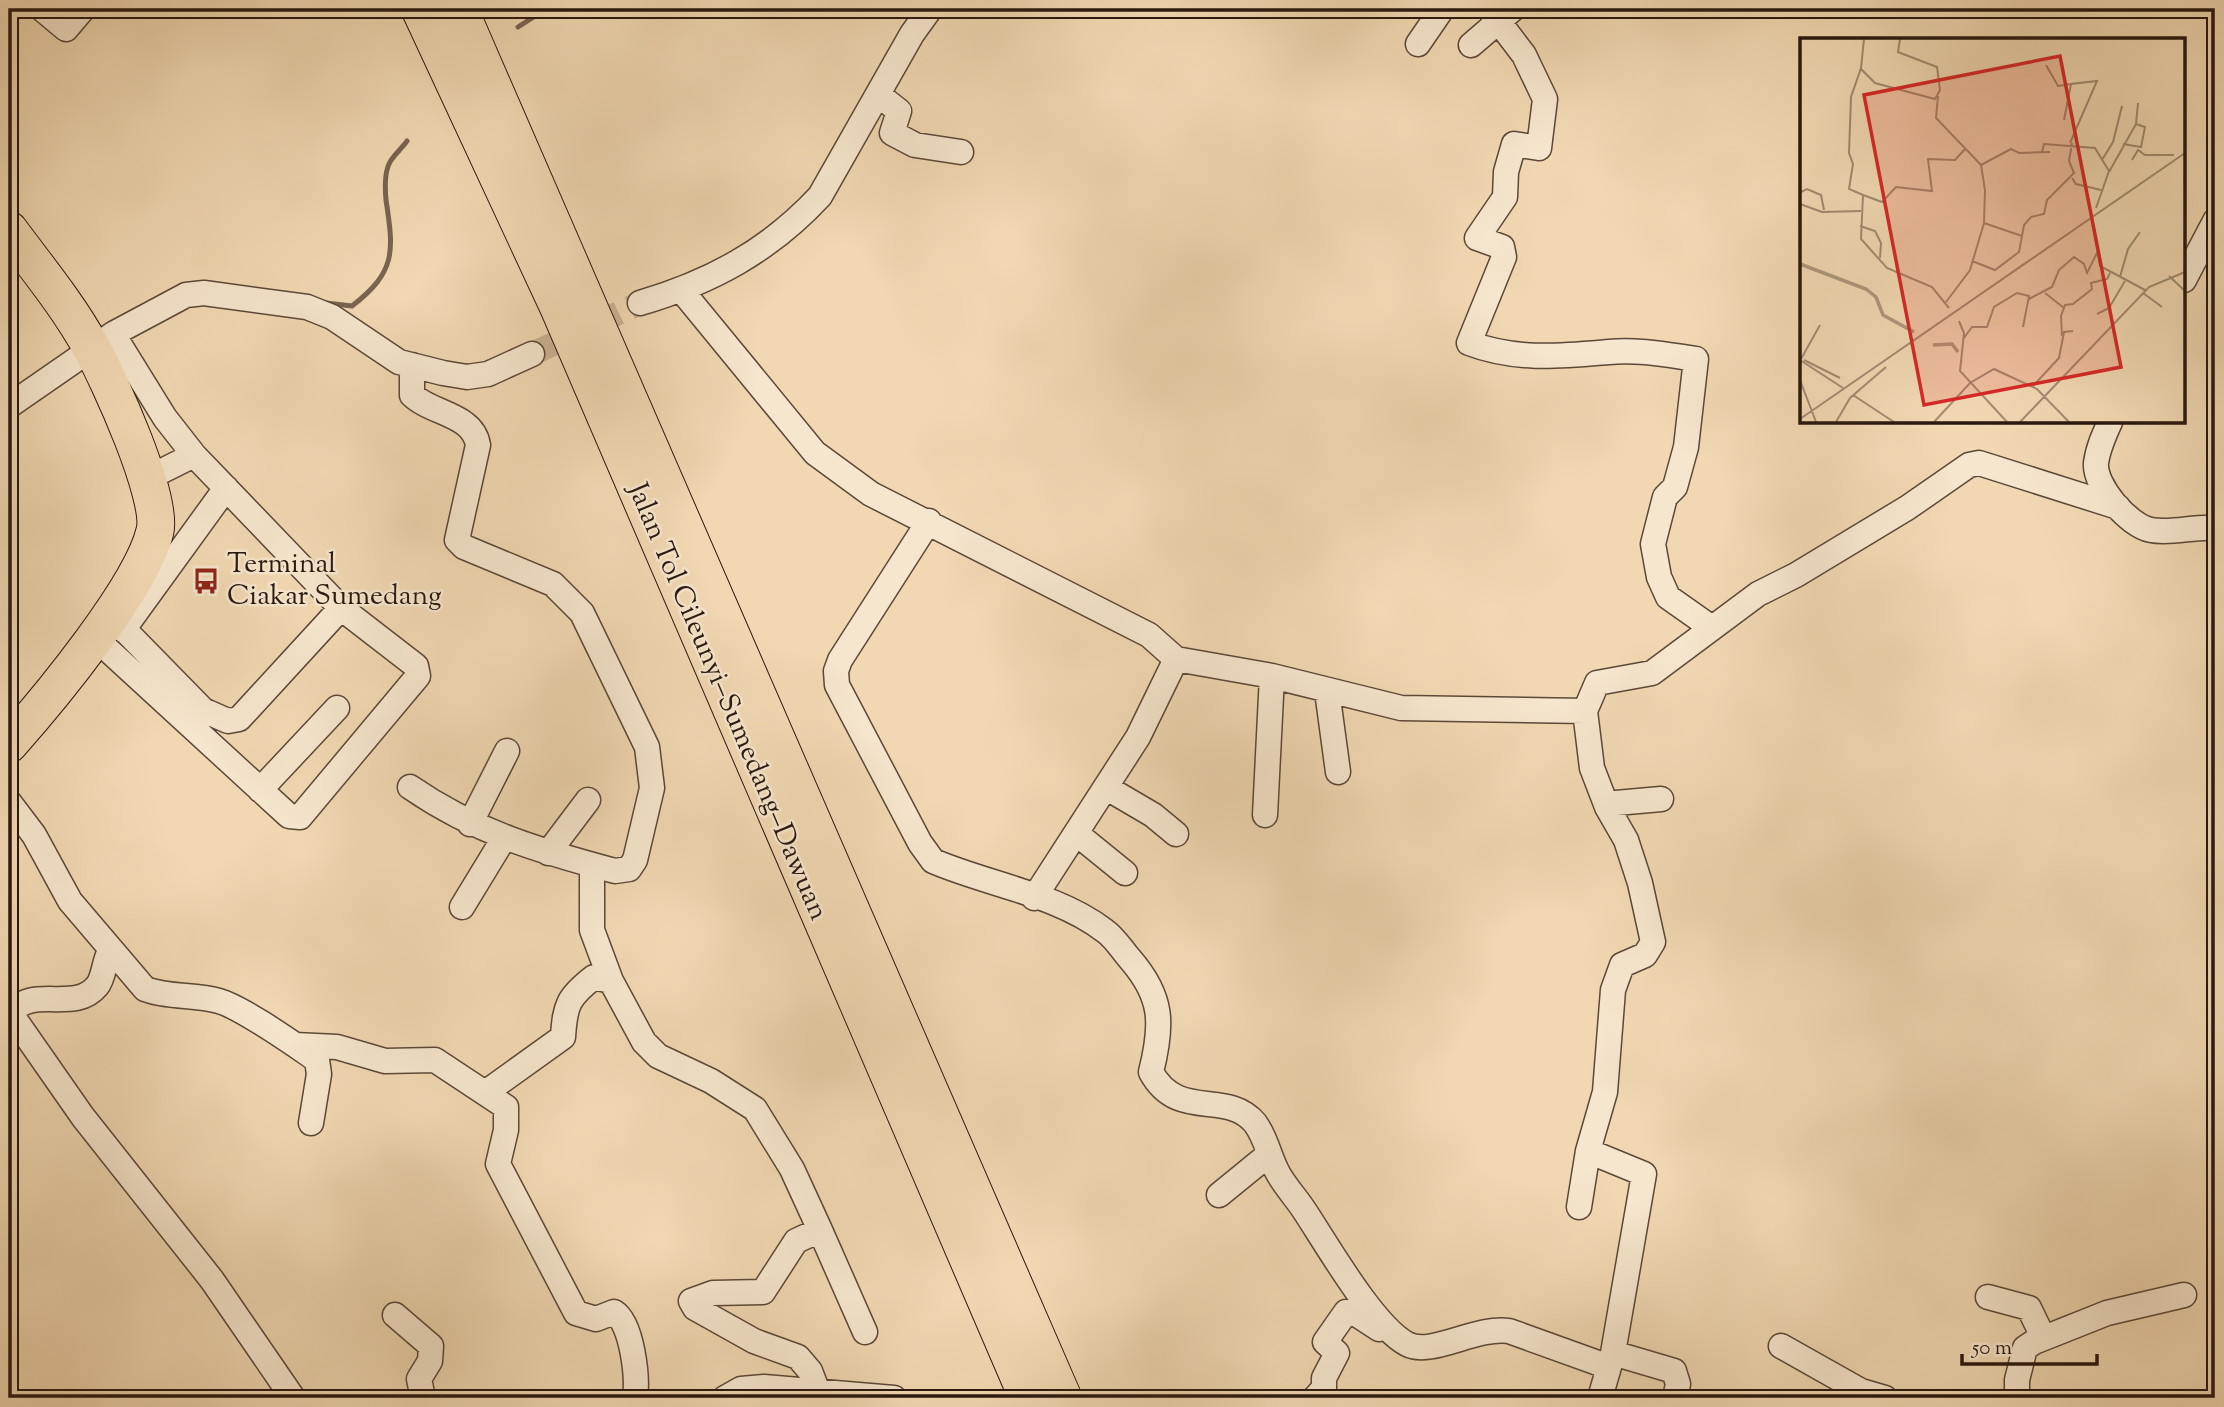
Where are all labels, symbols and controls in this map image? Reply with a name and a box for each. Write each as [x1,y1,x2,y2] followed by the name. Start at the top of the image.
[1800,38,2186,424] inset map
[616,475,837,927] street label: Jalan Tol Cileunyi–Sumedang–Dawuan
[227,545,442,617] place label: Terminal Ciakar Sumedang
[191,566,221,596] bus stop icon: Terminal Ciakar Sumedang
[1962,1323,2096,1367] scale bar
[1971,1334,2012,1364] text: 50 m

